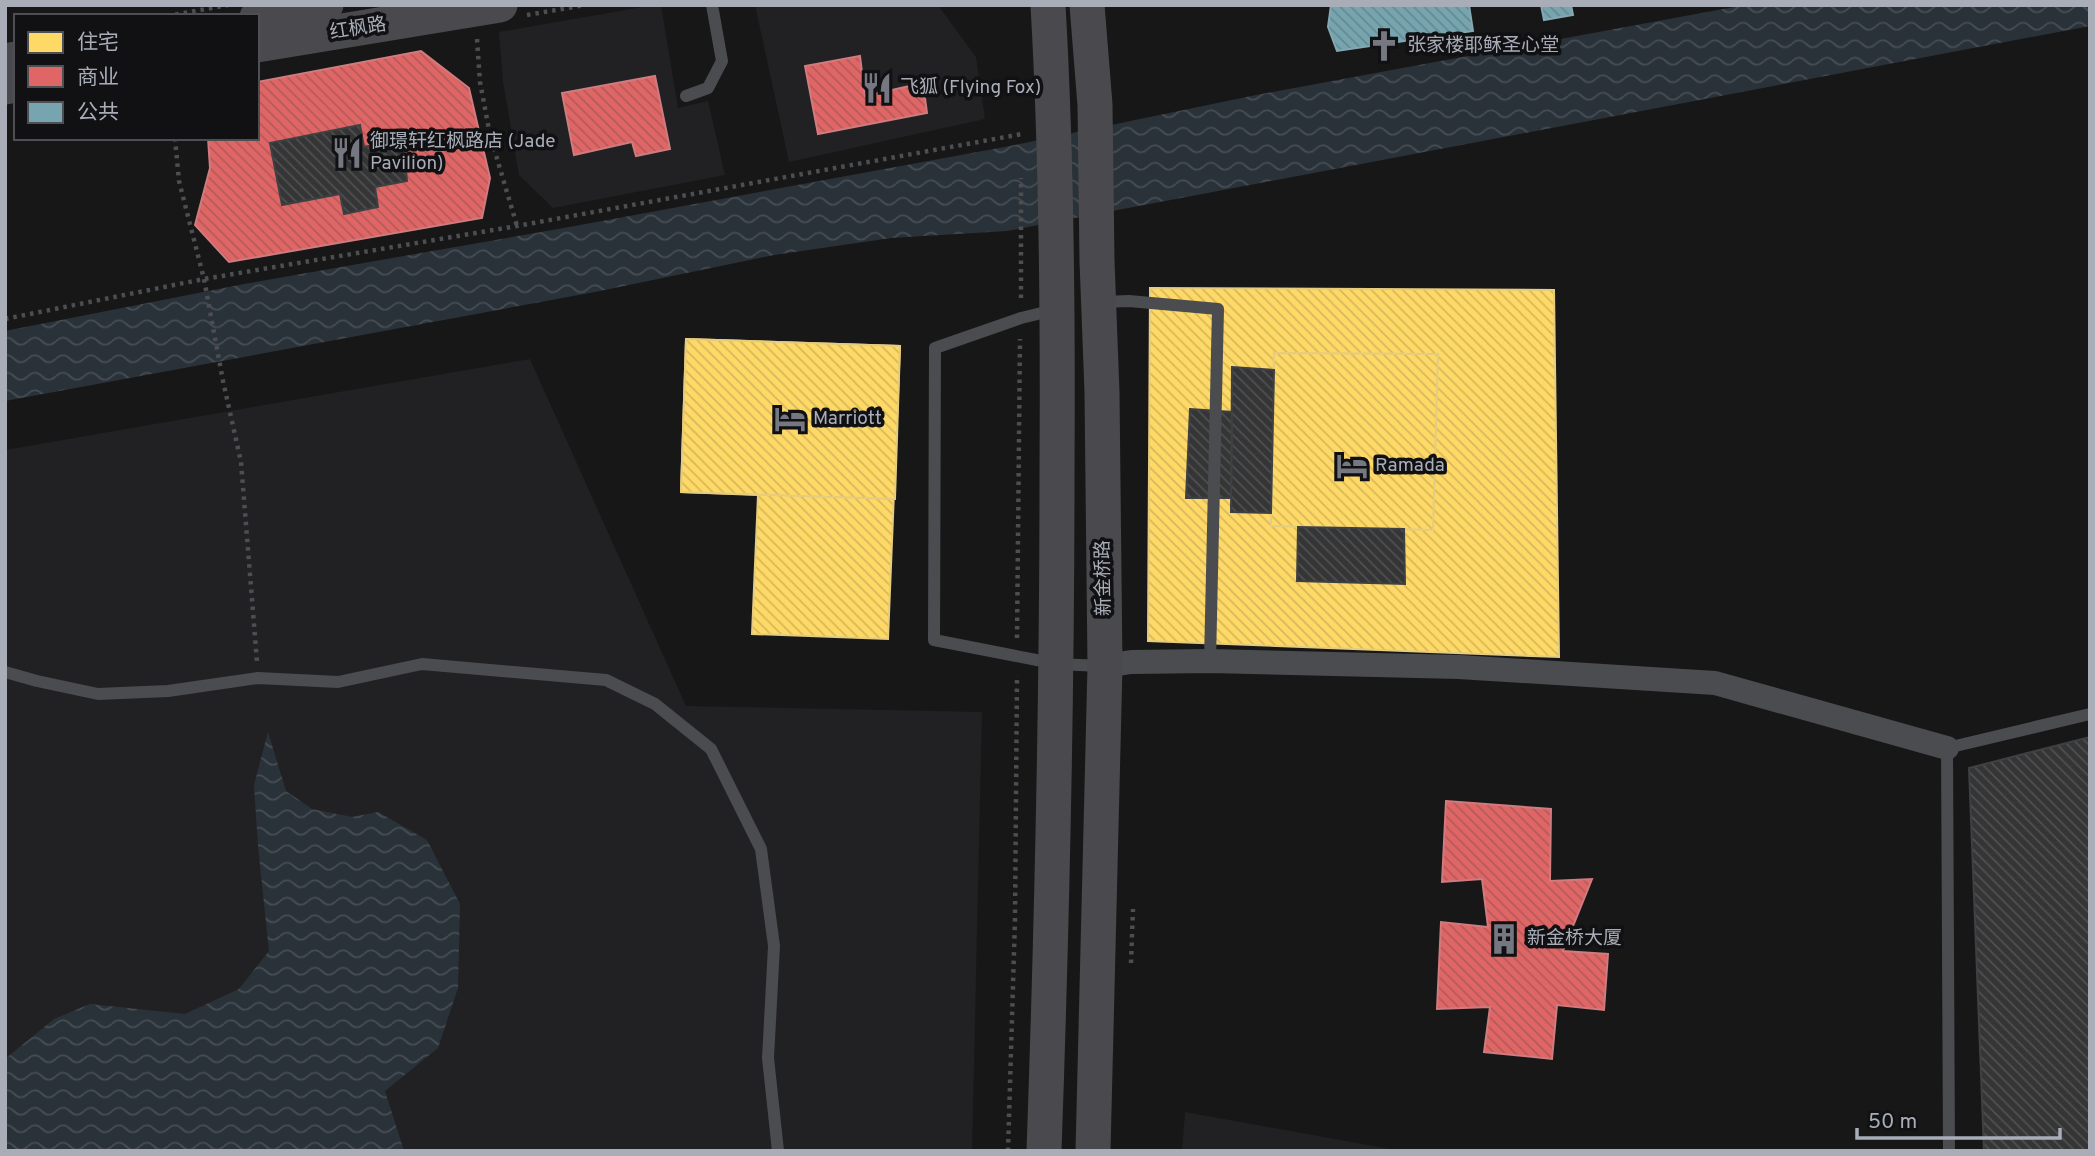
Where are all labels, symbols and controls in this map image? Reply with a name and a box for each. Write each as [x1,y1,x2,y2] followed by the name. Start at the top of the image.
[328,13,388,45] street label: 红枫路
[14,14,259,140] legend
[1367,29,1401,63] church icon: 张家楼耶稣圣心堂
[77,30,119,57] text: 住宅
[1407,34,1559,58] place label: 张家楼耶稣圣心堂
[77,65,119,92] text: 商业
[860,71,894,105] restaurant icon: 飞狐 (Flying Fox)
[900,76,1041,100] place label: 飞狐 (Flying Fox)
[77,100,119,127] text: 公共
[370,130,556,176] place label: 御璟轩红枫路店 (Jade Pavilion)
[330,136,364,170] restaurant icon: 御璟轩红枫路店 (Jade Pavilion)
[773,402,807,436] hotel icon: Marriott
[813,407,882,431] place label: Marriott
[1335,449,1369,483] hotel icon: Ramada
[1375,454,1445,478] place label: Ramada
[1091,540,1117,616] street label: 新金桥路
[1487,922,1521,956] building icon: 新金桥大厦
[1527,927,1622,951] place label: 新金桥大厦
[1857,1096,2060,1140] scale bar
[1868,1109,1917,1136] text: 50 m

